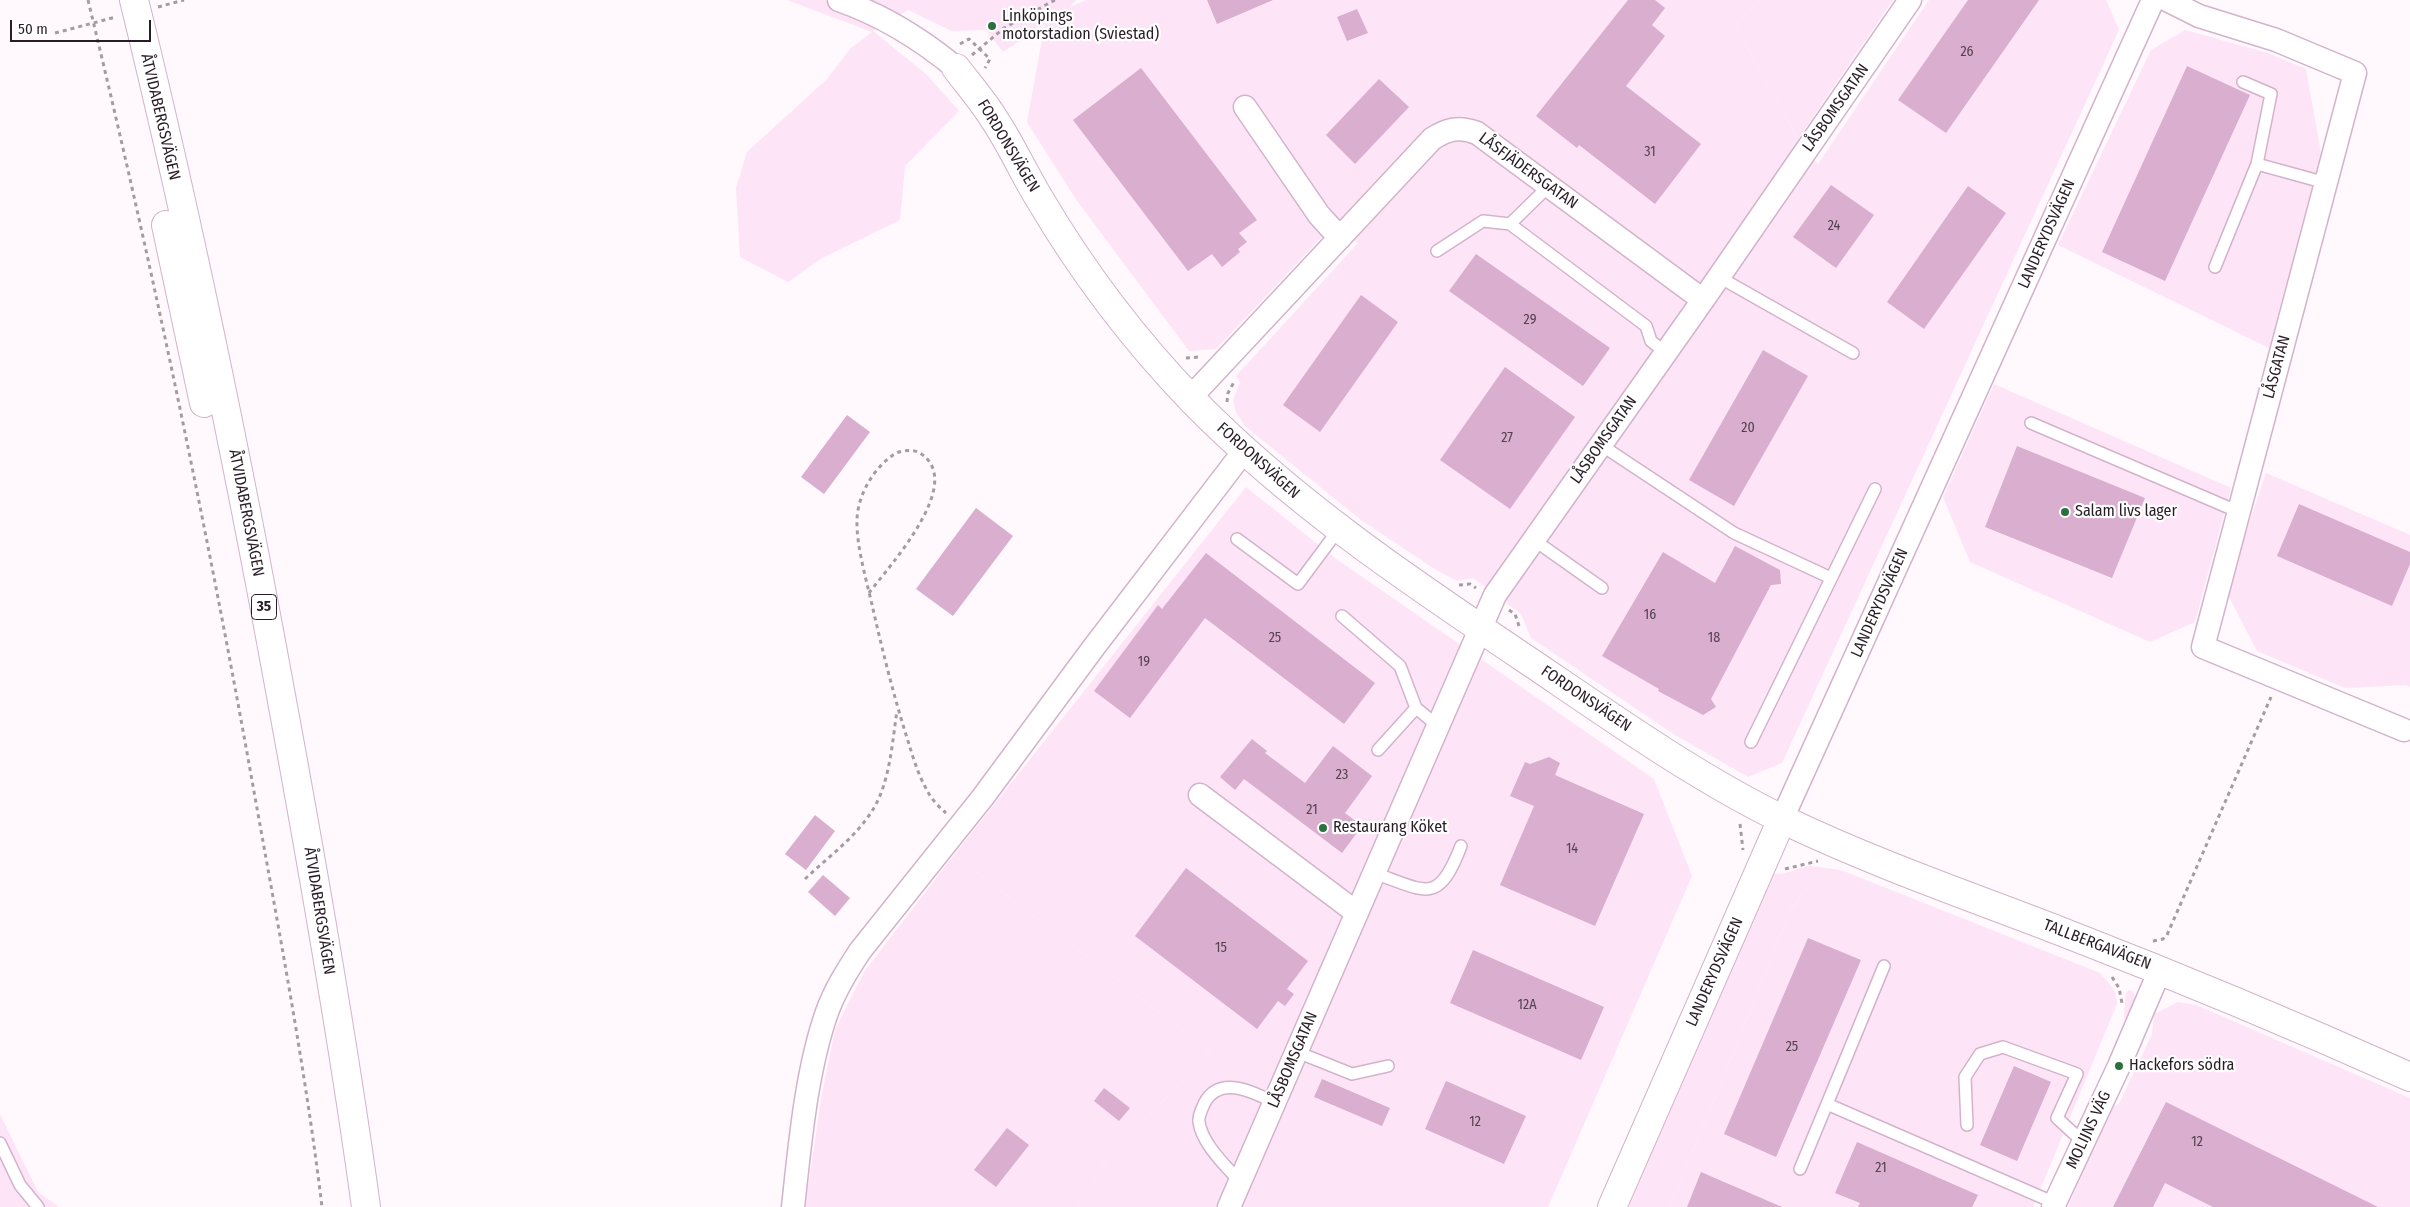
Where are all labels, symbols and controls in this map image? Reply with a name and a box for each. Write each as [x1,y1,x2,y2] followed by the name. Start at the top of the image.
[1002,7,1159,45] place label: Linköpings motorstadion (Sviestad)
[12,10,154,42] scale bar
[18,20,48,38] text: 50 m
[986,20,998,32] marker: Linköpings motorstadion (Sviestad)
[1960,44,1974,60] house number: 26
[136,52,184,182] street label: ÅTVIDABERGSVÄGEN
[1799,60,1873,156] street label: LÅSBOMSGATAN
[973,96,1043,196] street label: FORDONSVÄGEN
[1475,129,1581,213] street label: LÅSFJÄDERSGATAN
[1644,144,1656,160] house number: 31
[2014,176,2080,292] street label: LANDERYDSVÄGEN
[1828,218,1840,234] house number: 24
[1524,312,1536,328] house number: 29
[2259,333,2295,401] street label: LÅSGATAN
[1567,392,1641,488] street label: LÅSBOMSGATAN
[1213,419,1303,503] street label: FORDONSVÄGEN
[1741,420,1755,436] house number: 20
[1501,430,1513,446] house number: 27
[224,448,268,578] street label: ÅTVIDABERGSVÄGEN
[2075,502,2177,522] place label: Salam livs lager
[2059,506,2071,518] marker: Salam livs lager
[1847,545,1913,661] street label: LANDERYDSVÄGEN
[252,594,276,620] road number: 35
[1644,607,1656,623] house number: 16
[1269,630,1281,646] house number: 25
[1708,630,1720,646] house number: 18
[1138,654,1150,670] house number: 19
[1537,662,1635,736] street label: FORDONSVÄGEN
[1336,767,1348,783] house number: 23
[1306,802,1318,818] house number: 21
[1333,818,1447,838] place label: Restaurang Köket
[1317,822,1329,834] marker: Restaurang Köket
[1566,841,1578,857] house number: 14
[299,846,339,976] street label: ÅTVIDABERGSVÄGEN
[1682,914,1748,1030] street label: LANDERYDSVÄGEN
[2040,916,2154,974] street label: TALLBERGAVÄGEN
[1215,940,1227,956] house number: 15
[1518,997,1536,1013] house number: 12A
[1264,1009,1322,1111] street label: LÅSBOMSGATAN
[1786,1039,1798,1055] house number: 25
[2129,1056,2234,1076] place label: Hackefors södra
[2113,1060,2125,1072] marker: Hackefors södra
[2063,1088,2115,1172] street label: MOLIJNS VÄG
[1469,1114,1481,1130] house number: 12
[2191,1134,2203,1150] house number: 12
[1875,1160,1887,1176] house number: 21

